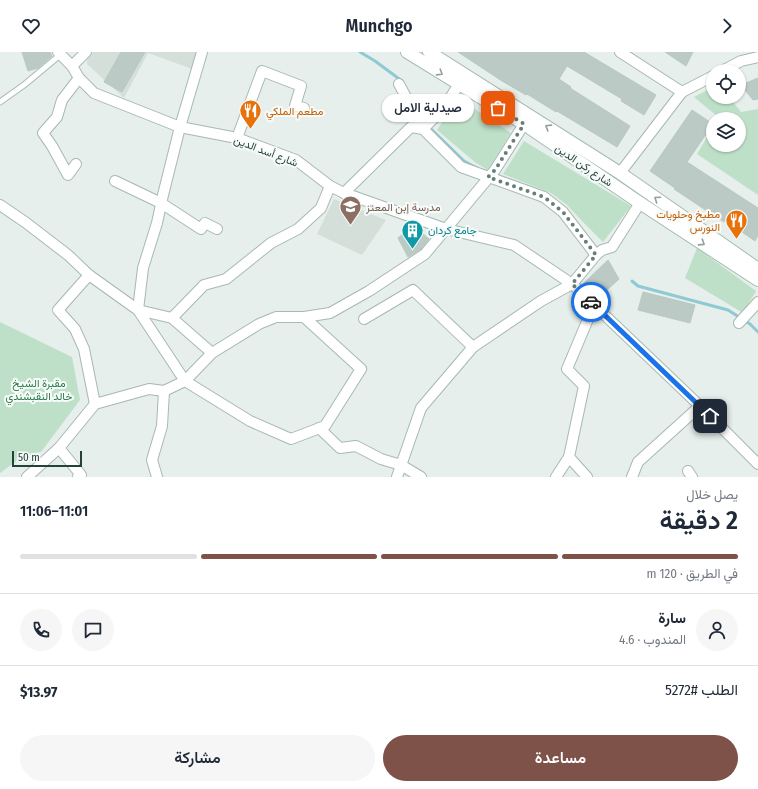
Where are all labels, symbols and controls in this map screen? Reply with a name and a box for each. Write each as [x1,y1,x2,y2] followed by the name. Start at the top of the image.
[20,15,42,37] icon: heart
[345,15,413,37] text: Munchgo
[716,15,738,37] icon: forward
[706,64,746,152] map controls
[706,64,746,104] button: locate
[436,68,443,75] one-way arrow
[481,91,515,125] pin
[382,94,474,122] callout: صيدلية الامل
[487,97,509,119] icon: bag
[238,98,264,131] restaurant icon: مطعم الملكي
[394,100,462,115] text: صيدلية الامل
[266,105,324,121] place label: مطعم الملكي
[706,112,746,152] button: layers
[545,125,552,132] one-way arrow
[232,133,300,171] street label: شارع أسد الدين
[552,142,615,190] street label: شارع ركن الدين
[338,194,364,227] school or university icon: مدرسة إبن المعتز
[654,196,661,204] one-way arrow
[365,201,441,214] place label: مدرسة إبن المعتز
[723,207,749,240] restaurant icon: مطبخ وحلويات النورس
[656,208,720,234] place label: مطبخ وحلويات النورس
[399,217,425,250] building icon: جامع كردان
[428,224,477,238] place label: جامع كردان
[698,238,705,246] one-way arrow
[571,282,611,322] courier
[580,291,602,313] icon: car
[5,377,73,406] park label: مقبرة الشيخ خالد النقبشندي
[693,399,727,433] pin
[699,405,721,427] icon: home
[12,449,82,468] scale bar
[18,451,40,464] text: 50 m
[686,487,738,502] text: يصل خلال
[20,502,88,520] text: 11:01–11:06
[659,505,738,536] text: 2 دقيقة
[646,566,738,581] text: في الطريق · 120 m
[20,609,62,651] button: phone
[72,609,114,651] button: chat
[658,609,686,627] text: سارة
[696,609,738,651] button: person
[619,632,686,647] text: المندوب · 4.6
[665,681,738,699] text: الطلب #5272
[20,683,57,701] text: $13.97
[20,735,375,781] button: مشاركة
[383,735,738,781] button: مساعدة

